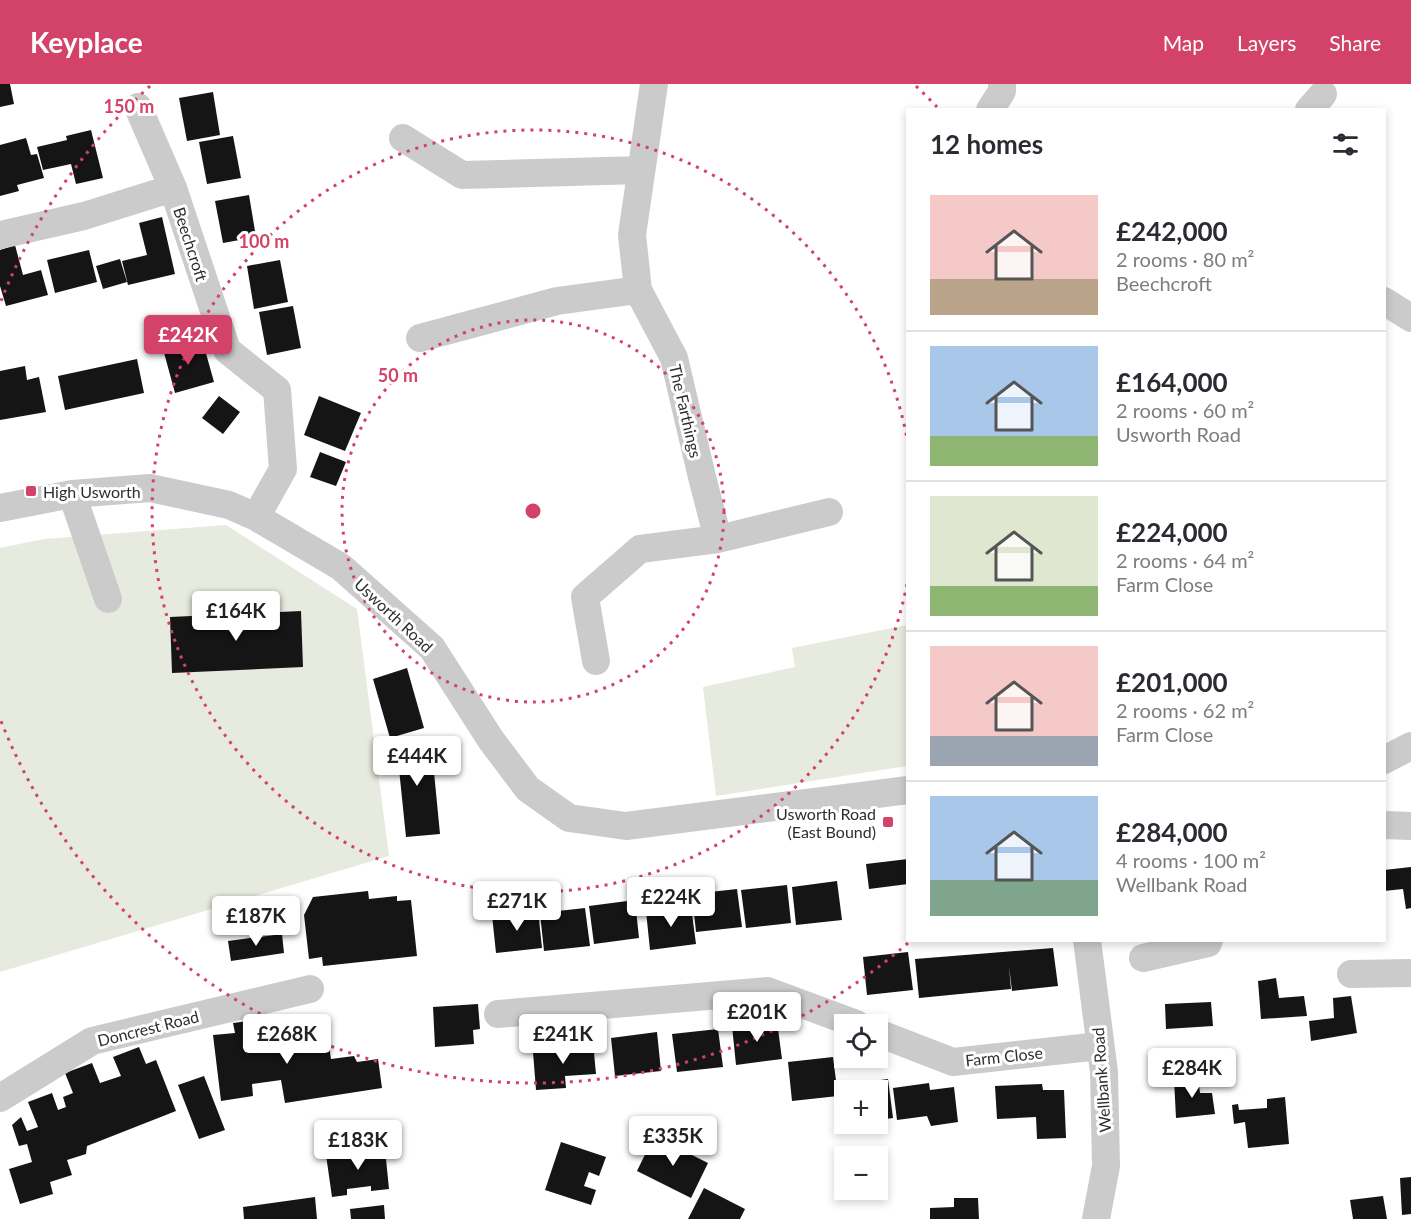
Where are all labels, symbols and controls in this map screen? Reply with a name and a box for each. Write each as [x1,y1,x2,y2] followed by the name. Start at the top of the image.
[30,25,143,59] text: Keyplace
[1163,30,1204,55] text: Map
[1237,30,1296,55] text: Layers
[1329,30,1381,55] text: Share
[104,95,154,117] text: 150 m
[930,128,1043,160] text: 12 homes
[1329,128,1362,161] icon: filters
[170,205,212,283] street label: Beechcroft
[1116,215,1228,247] text: £242,000
[978,219,1050,291] icon: home
[239,230,289,252] text: 100 m
[1116,247,1254,271] text: 2 rooms · 80 m²
[1116,271,1212,295] text: Beechcroft
[146,315,230,366] pin: £242K
[158,322,218,346] text: £242K
[666,363,706,460] street label: The Farthings
[378,364,418,386] text: 50 m
[1116,366,1228,398] text: £164,000
[978,370,1050,442] icon: home
[1116,398,1254,422] text: 2 rooms · 60 m²
[1116,422,1241,446] text: Usworth Road
[43,482,141,501] place label: High Usworth
[24,484,38,498] marker: High Usworth
[523,501,543,521] centre of rings
[1116,516,1228,548] text: £224,000
[978,520,1050,592] icon: home
[1116,548,1254,572] text: 2 rooms · 64 m²
[1116,572,1213,596] text: Farm Close
[351,574,437,656] street label: Usworth Road
[194,591,278,642] pin: £164K
[206,598,266,622] text: £164K
[1116,666,1228,698] text: £201,000
[978,670,1050,742] icon: home
[1116,698,1254,722] text: 2 rooms · 62 m²
[1116,722,1213,746] text: Farm Close
[375,736,459,787] pin: £444K
[387,743,447,767] text: £444K
[776,804,876,841] place label: Usworth Road (East Bound)
[881,815,895,829] marker: Usworth Road (East Bound)
[1116,816,1228,848] text: £284,000
[978,820,1050,892] icon: home
[1116,848,1266,872] text: 4 rooms · 100 m²
[1116,872,1248,896] text: Wellbank Road
[629,877,713,928] pin: £224K
[475,881,559,932] pin: £271K
[641,884,701,908] text: £224K
[487,888,547,912] text: £271K
[214,896,298,947] pin: £187K
[226,903,286,927] text: £187K
[715,992,799,1043] pin: £201K
[727,999,787,1023] text: £201K
[95,1006,201,1050] street label: Doncrest Road
[245,1014,329,1065] pin: £268K
[521,1014,605,1065] pin: £241K
[834,1014,888,1200] map controls
[834,1014,888,1068] button: locate
[257,1021,317,1045] text: £268K
[533,1021,593,1045] text: £241K
[1088,1027,1114,1133] street label: Wellbank Road
[964,1042,1044,1070] street label: Farm Close
[1150,1048,1234,1099] pin: £284K
[1162,1055,1222,1079] text: £284K
[834,1080,888,1134] button: +
[631,1116,715,1167] pin: £335K
[316,1120,400,1171] pin: £183K
[643,1123,703,1147] text: £335K
[328,1127,388,1151] text: £183K
[834,1146,888,1200] button: −

